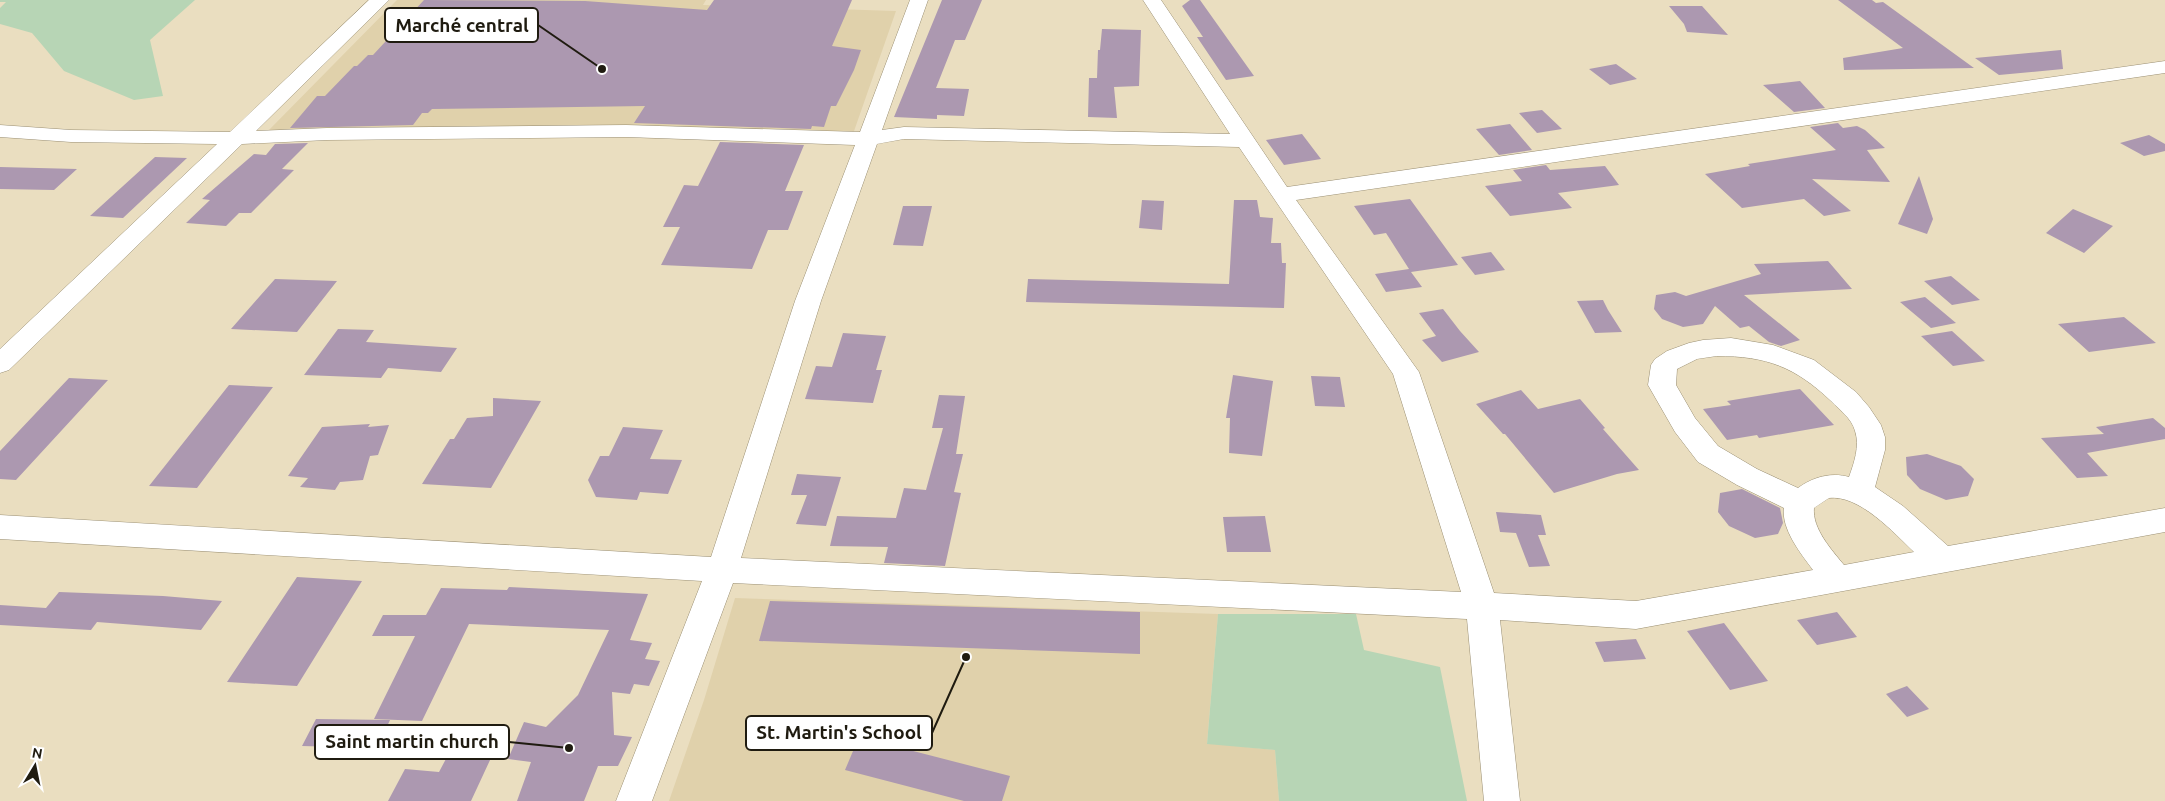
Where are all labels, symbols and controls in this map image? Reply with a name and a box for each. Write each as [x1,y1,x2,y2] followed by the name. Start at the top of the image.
[385,8,538,42] callout: Marché central
[395,14,529,36] text: Marché central
[746,716,932,750] callout: St. Martin's School
[756,721,922,743] text: St. Martin's School
[315,725,509,759] callout: Saint martin church
[325,730,499,752] text: Saint martin church
[10,741,60,791] north arrow
[31,744,44,762] text: N

